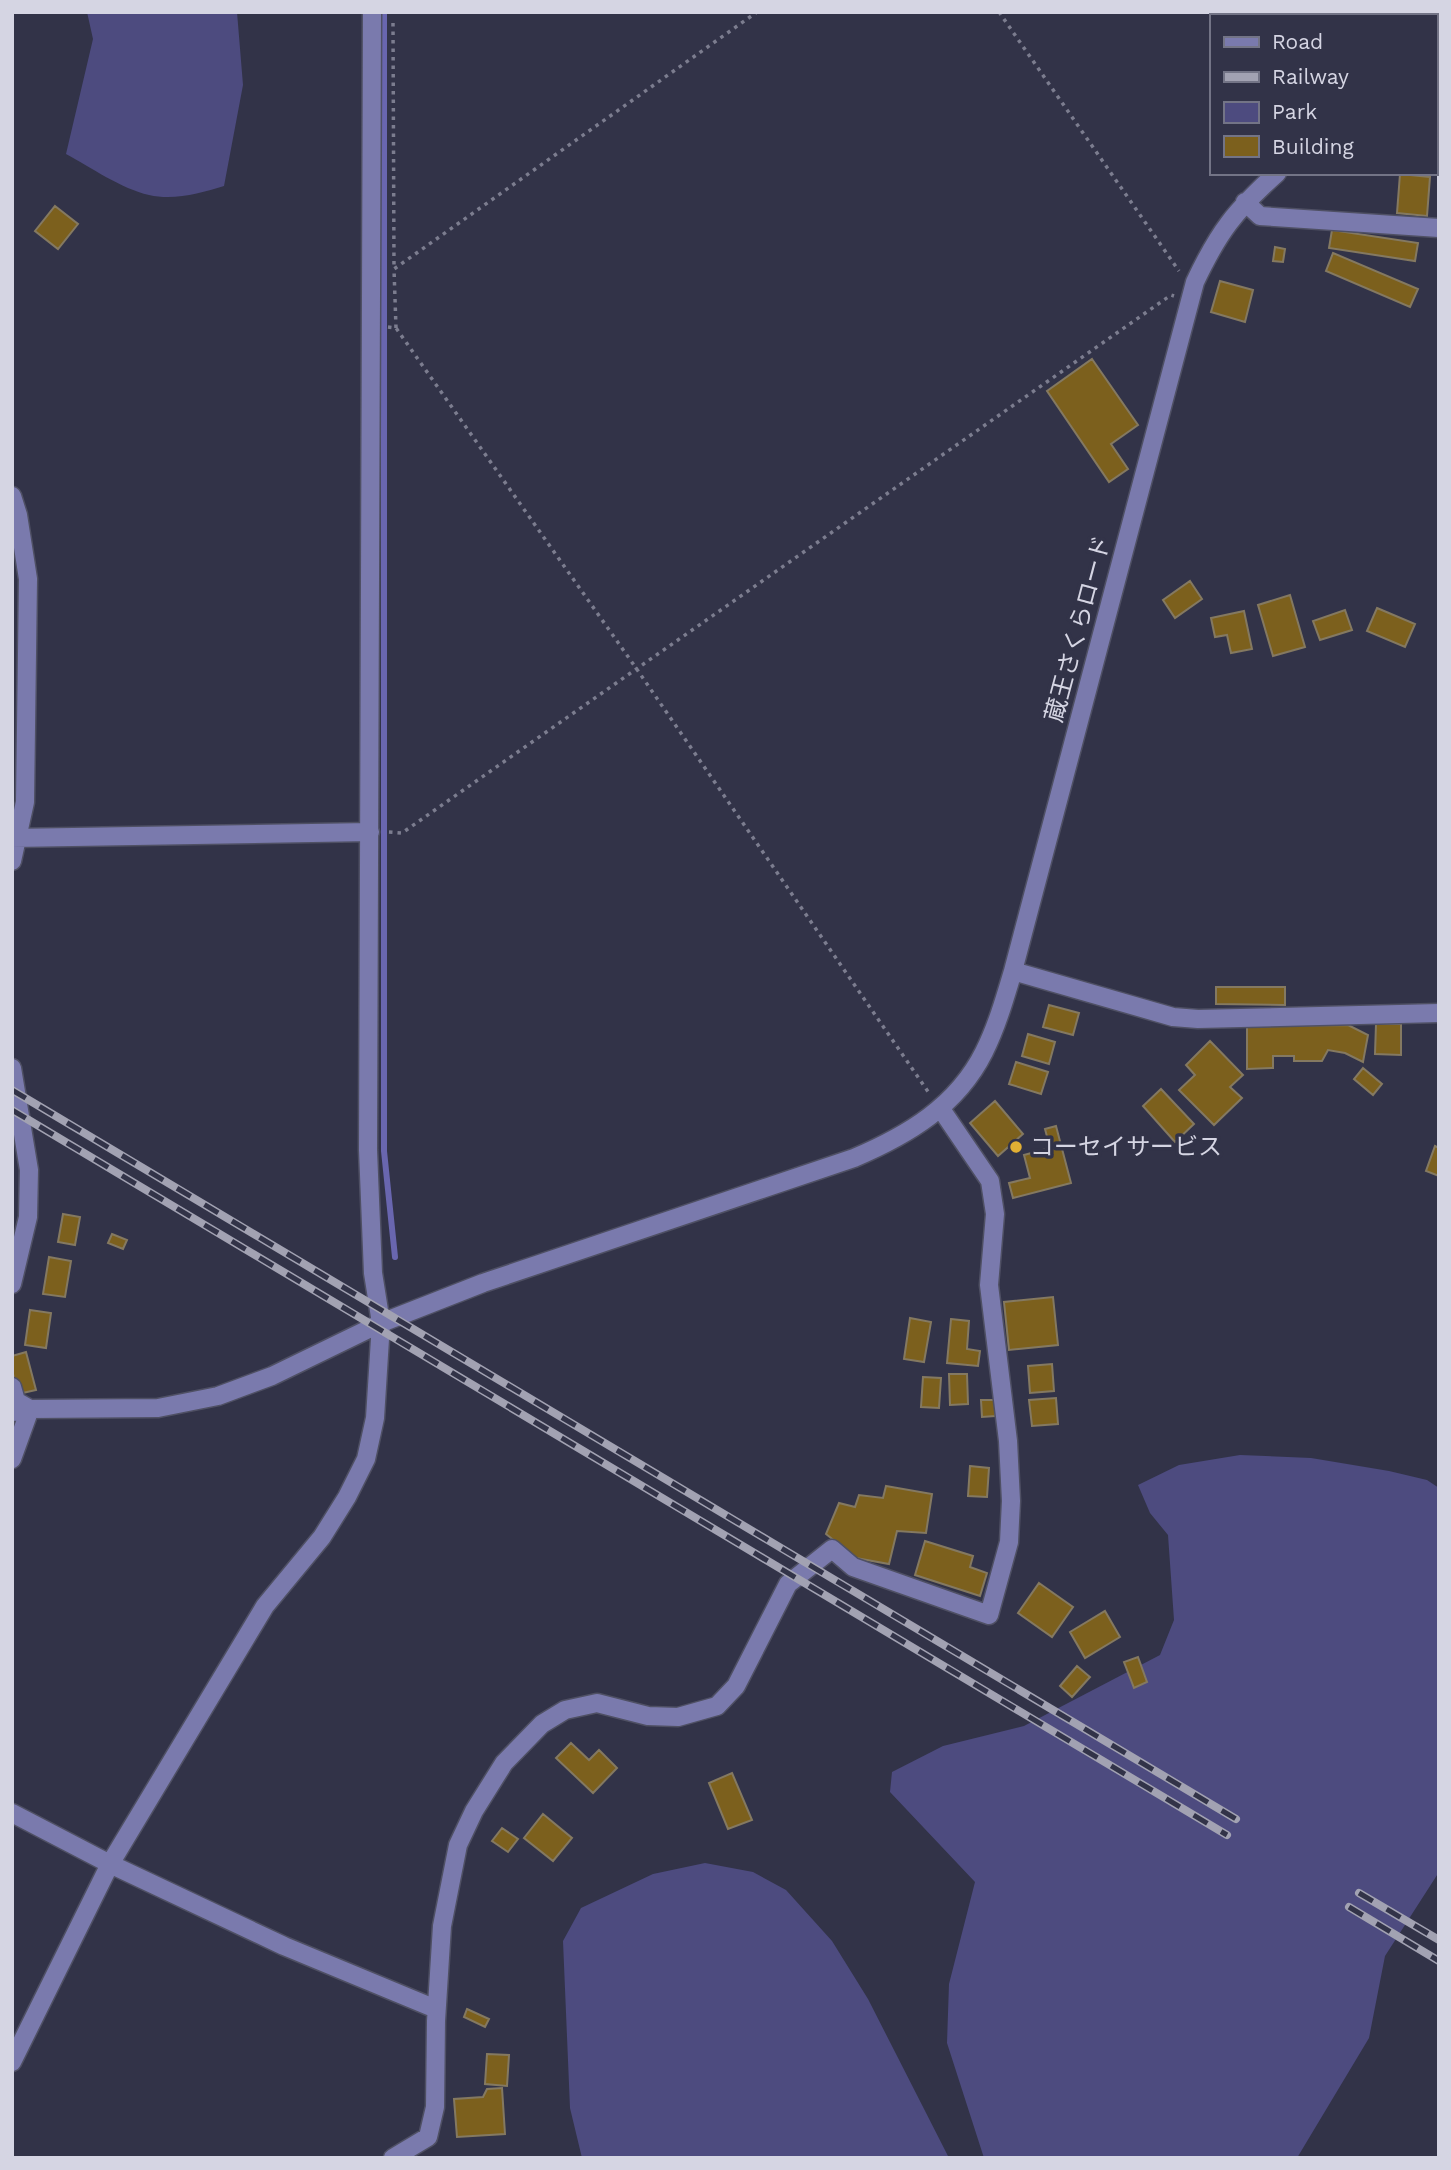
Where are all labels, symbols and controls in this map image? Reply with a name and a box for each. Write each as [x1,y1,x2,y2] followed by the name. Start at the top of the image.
[1210,14,1437,175] legend
[1272,29,1323,54] text: Road
[1272,64,1349,89] text: Railway
[1272,99,1317,124] text: Park
[1272,134,1354,159] text: Building
[1040,533,1116,725] street label: 蔵王さくらロード
[1030,1133,1222,1161] place label: コーセイサービス
[1008,1139,1024,1155] marker: コーセイサービス

